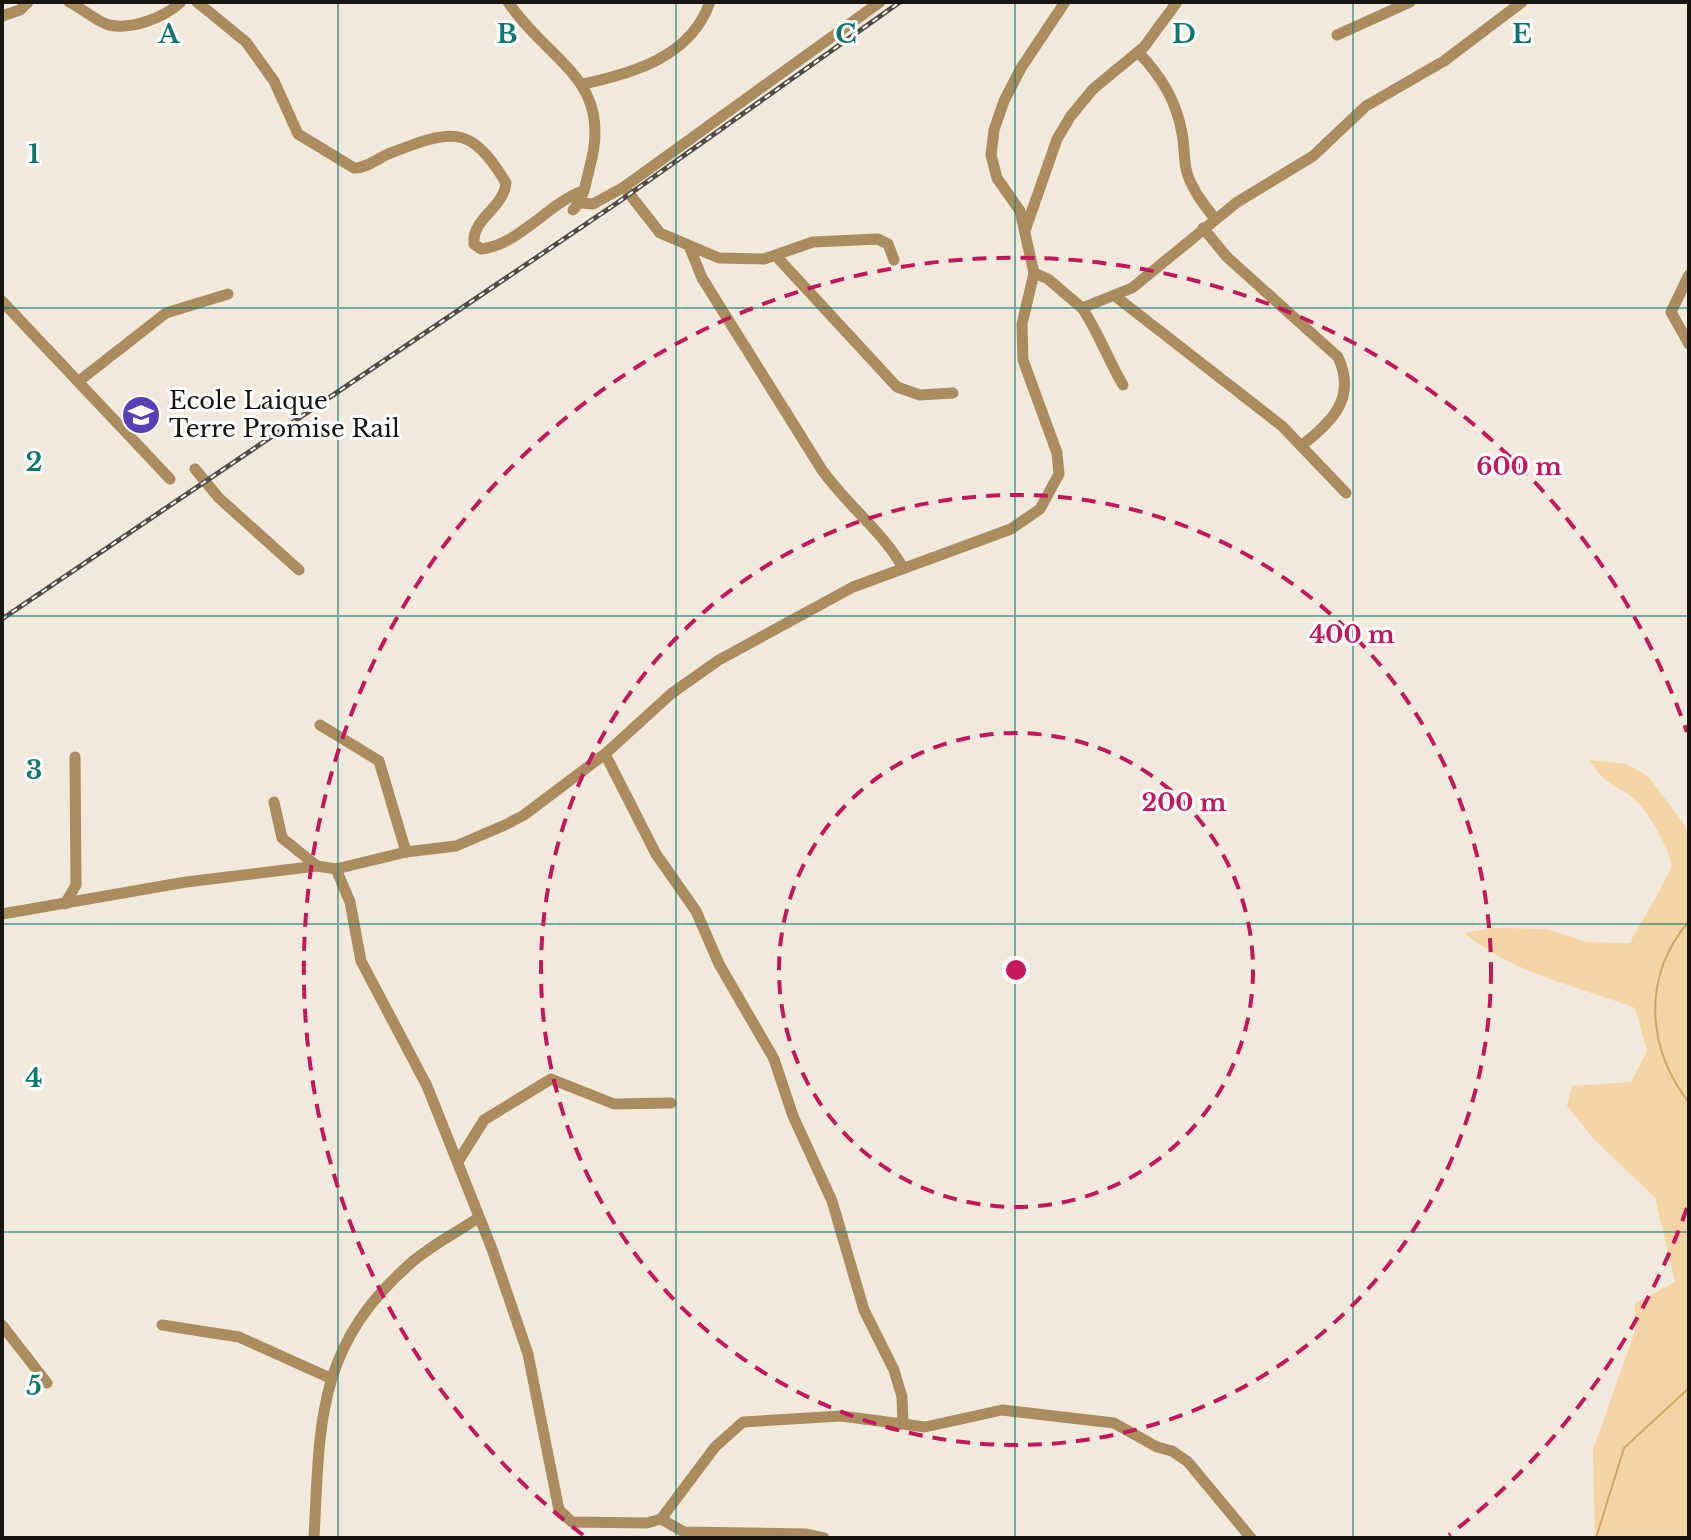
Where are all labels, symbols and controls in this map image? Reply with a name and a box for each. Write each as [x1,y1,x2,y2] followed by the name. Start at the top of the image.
[157,18,180,50] text: A
[497,18,517,50] text: B
[835,18,857,50] text: C
[1172,18,1196,50] text: D
[1512,18,1532,50] text: E
[28,138,40,170] text: 1
[169,386,400,443] place label: Ecole Laique Terre Promise Rail
[120,394,162,436] school or university icon: Ecole Laique Terre Promise Rail
[26,446,42,478] text: 2
[1476,452,1562,481] text: 600 m
[1309,620,1395,649] text: 400 m
[26,754,42,786] text: 3
[1142,788,1227,817] text: 200 m
[1002,956,1030,984] centre of rings
[25,1062,43,1094] text: 4
[26,1370,42,1402] text: 5

